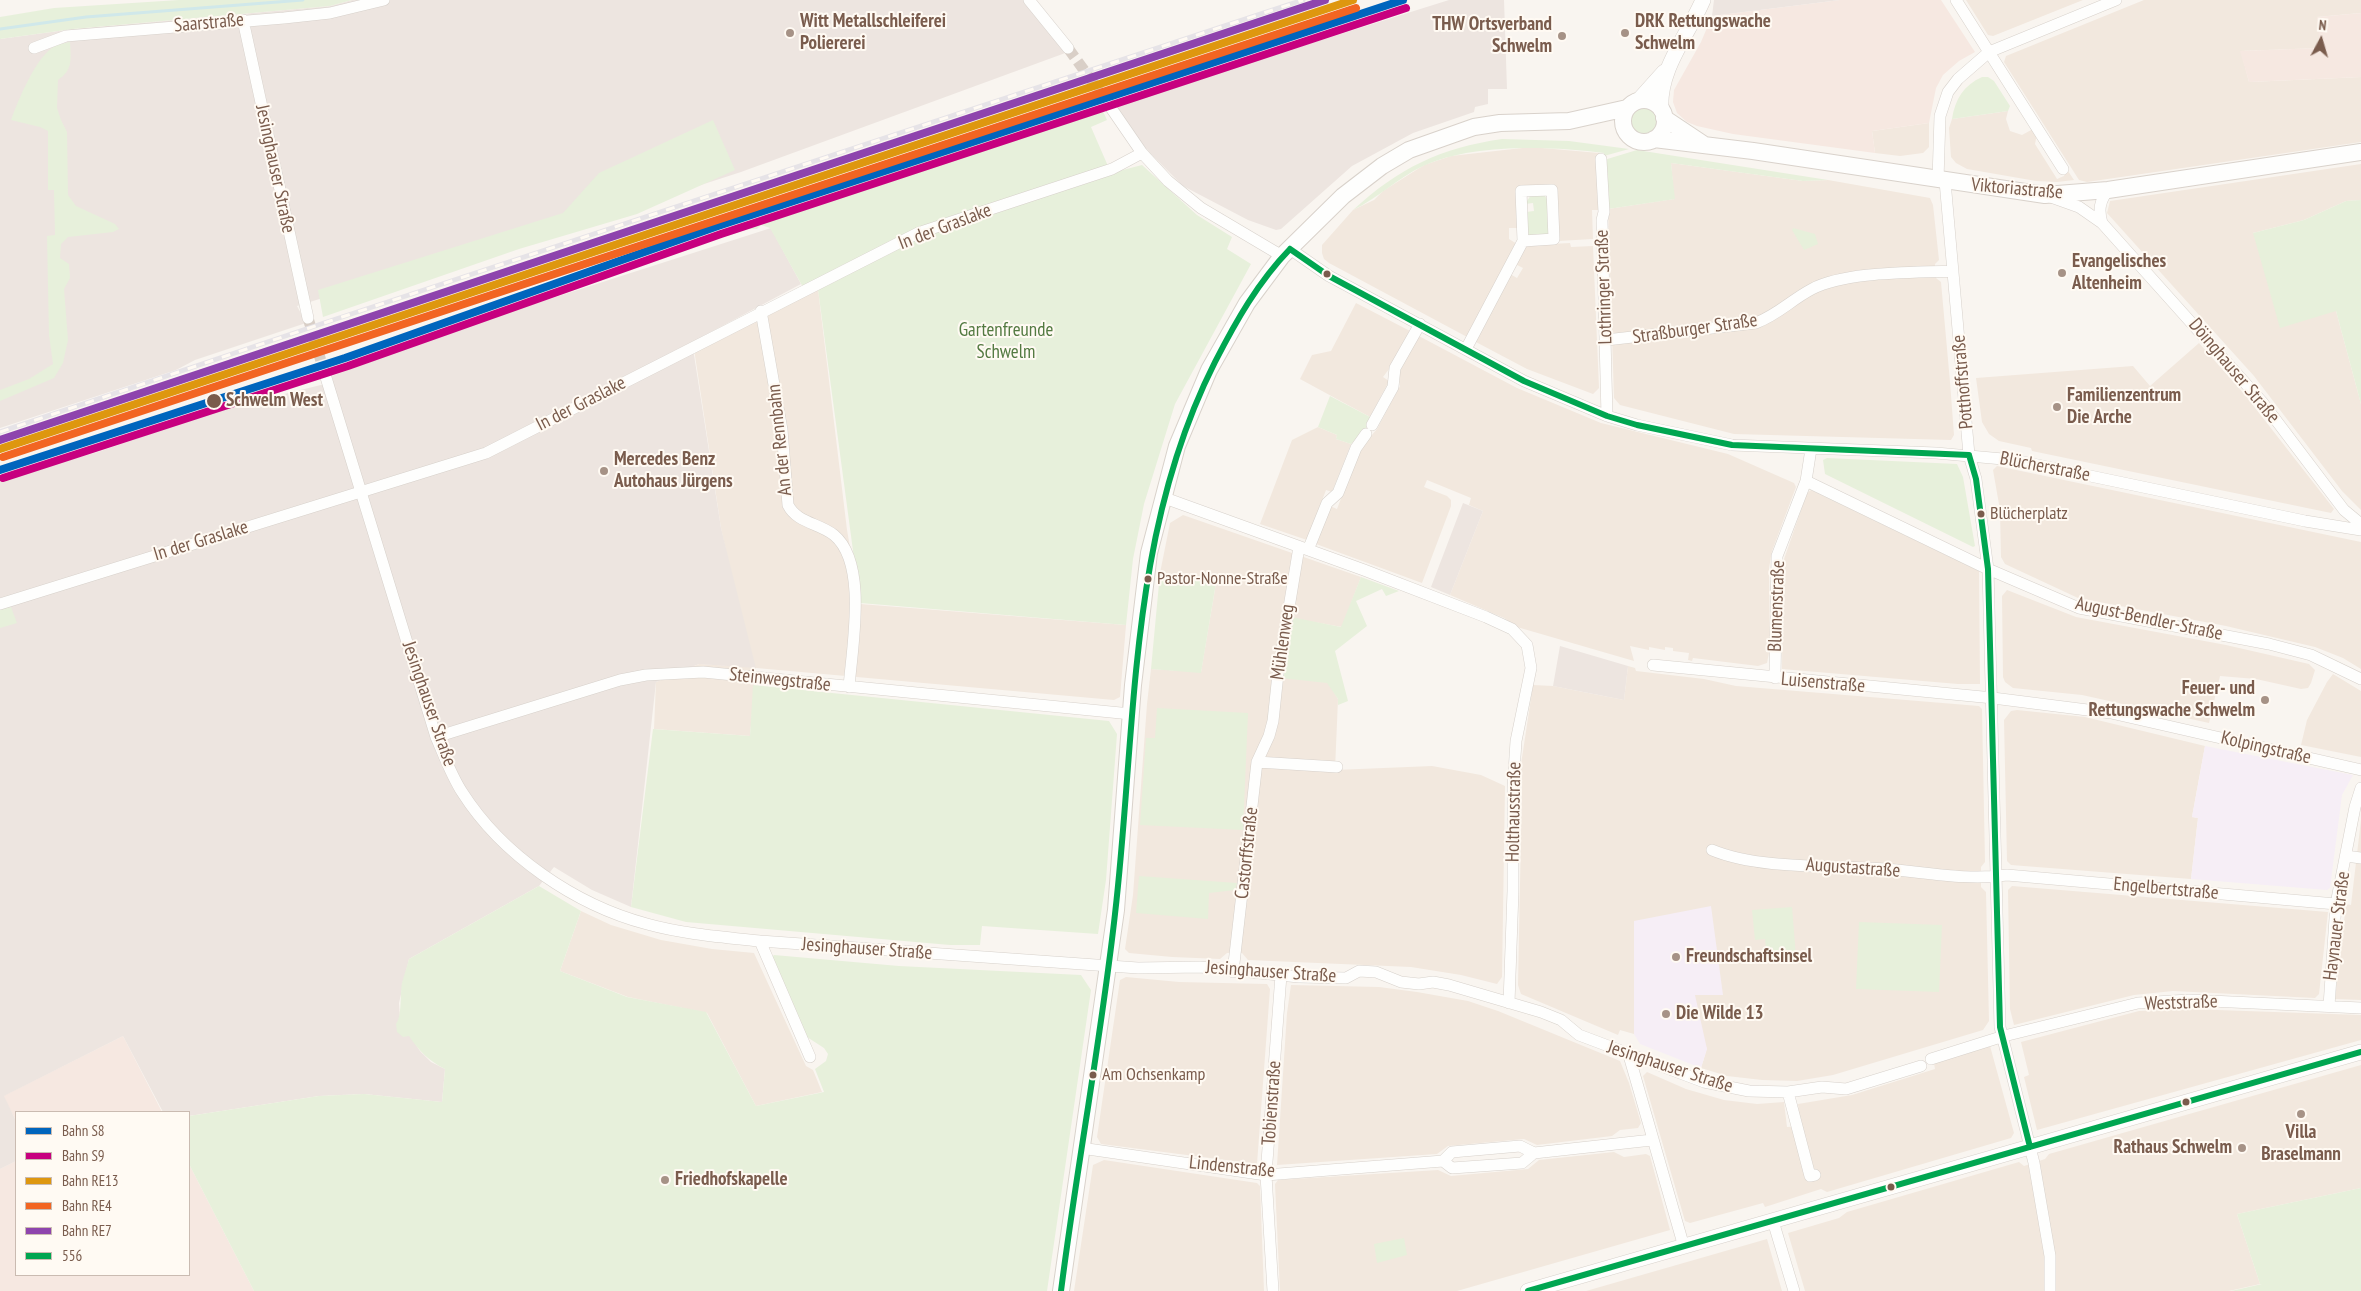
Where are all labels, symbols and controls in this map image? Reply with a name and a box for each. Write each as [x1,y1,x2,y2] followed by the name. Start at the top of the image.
[173,9,245,37] street label: Saarstraße
[800,11,946,55] place label: Witt Metallschleiferei Poliererei
[1635,11,1771,55] place label: DRK Rettungswache Schwelm
[1432,14,1552,58] place label: THW Ortsverband Schwelm
[2296,15,2346,65] north arrow
[2318,16,2327,34] text: N
[784,27,796,39] marker: Witt Metallschleiferei Poliererei
[1619,27,1631,39] marker: DRK Rettungswache Schwelm
[1556,30,1568,42] marker: THW Ortsverband Schwelm
[250,103,300,235] street label: Jesinghauser Straße
[1970,174,2064,204] street label: Viktoriastraße
[895,199,995,255] street label: In der Graslake
[1591,229,1617,345] street label: Lothringer Straße
[2072,251,2166,295] place label: Evangelisches Altenheim
[2056,267,2068,279] marker: Evangelisches Altenheim
[1322,269,1332,279] unlabelled marker
[1631,309,1759,349] street label: Straßburger Straße
[2184,314,2284,428] street label: Döinghauser Straße
[959,320,1053,364] park label: Gartenfreunde Schwelm
[1948,334,1978,430] street label: Potthoffstraße
[532,372,630,436] street label: In der Graslake
[763,383,797,497] street label: An der Rennbahn
[2067,385,2181,429] place label: Familienzentrum Die Arche
[226,390,323,412] place label: Schwelm West
[205,392,223,410] marker: Schwelm West
[2051,401,2063,413] marker: Familienzentrum Die Arche
[1998,447,2092,487] street label: Blücherstraße
[614,449,733,493] place label: Mercedes Benz Autohaus Jürgens
[598,465,610,477] marker: Mercedes Benz Autohaus Jürgens
[1990,503,2068,525] place label: Blücherplatz
[1976,509,1986,519] marker: Blücherplatz
[151,516,251,566] street label: In der Graslake
[1764,560,1790,652] street label: Blumenstraße
[1157,568,1288,590] place label: Pastor-Nonne-Straße
[1143,574,1153,584] marker: Pastor-Nonne-Straße
[2073,592,2225,646] street label: August-Bendler-Straße
[1266,603,1300,681] street label: Mühlenweg
[397,639,461,769] street label: Jesinghauser Straße
[728,663,832,697] street label: Steinwegstraße
[1780,668,1866,698] street label: Luisenstraße
[2089,678,2255,722] place label: Feuer- und Rettungswache Schwelm
[2259,694,2271,706] marker: Feuer- und Rettungswache Schwelm
[2219,727,2313,769] street label: Kolpingstraße
[1502,762,1526,862] street label: Holthausstraße
[1231,806,1263,900] street label: Castorffstraße
[1805,853,1901,883] street label: Augustastraße
[2319,870,2355,982] street label: Haynauer Straße
[2112,873,2220,905] street label: Engelbertstraße
[801,933,933,965] street label: Jesinghauser Straße
[1686,946,1812,968] place label: Freundschaftsinsel
[1670,951,1682,963] marker: Freundschaftsinsel
[1205,956,1337,988] street label: Jesinghauser Straße
[2144,990,2218,1016] street label: Weststraße
[1676,1003,1764,1025] place label: Die Wilde 13
[1660,1008,1672,1020] marker: Die Wilde 13
[1604,1036,1736,1098] street label: Jesinghauser Straße
[1258,1060,1286,1146] street label: Tobienstraße
[1102,1064,1205,1086] place label: Am Ochsenkamp
[1088,1070,1098,1080] marker: Am Ochsenkamp
[2181,1097,2191,1107] unlabelled marker
[2295,1108,2307,1120] marker: Villa Braselmann
[15,1111,190,1276] legend
[62,1121,105,1140] text: Bahn S8
[2261,1122,2341,1166] place label: Villa Braselmann
[2114,1137,2232,1159] place label: Rathaus Schwelm
[2236,1142,2248,1154] marker: Rathaus Schwelm
[62,1146,105,1165] text: Bahn S9
[1188,1151,1276,1183] street label: Lindenstraße
[675,1169,788,1191] place label: Friedhofskapelle
[62,1171,119,1190] text: Bahn RE13
[659,1174,671,1186] marker: Friedhofskapelle
[1886,1182,1896,1192] unlabelled marker
[62,1196,112,1215] text: Bahn RE4
[62,1221,112,1240] text: Bahn RE7
[62,1246,82,1265] text: 556

